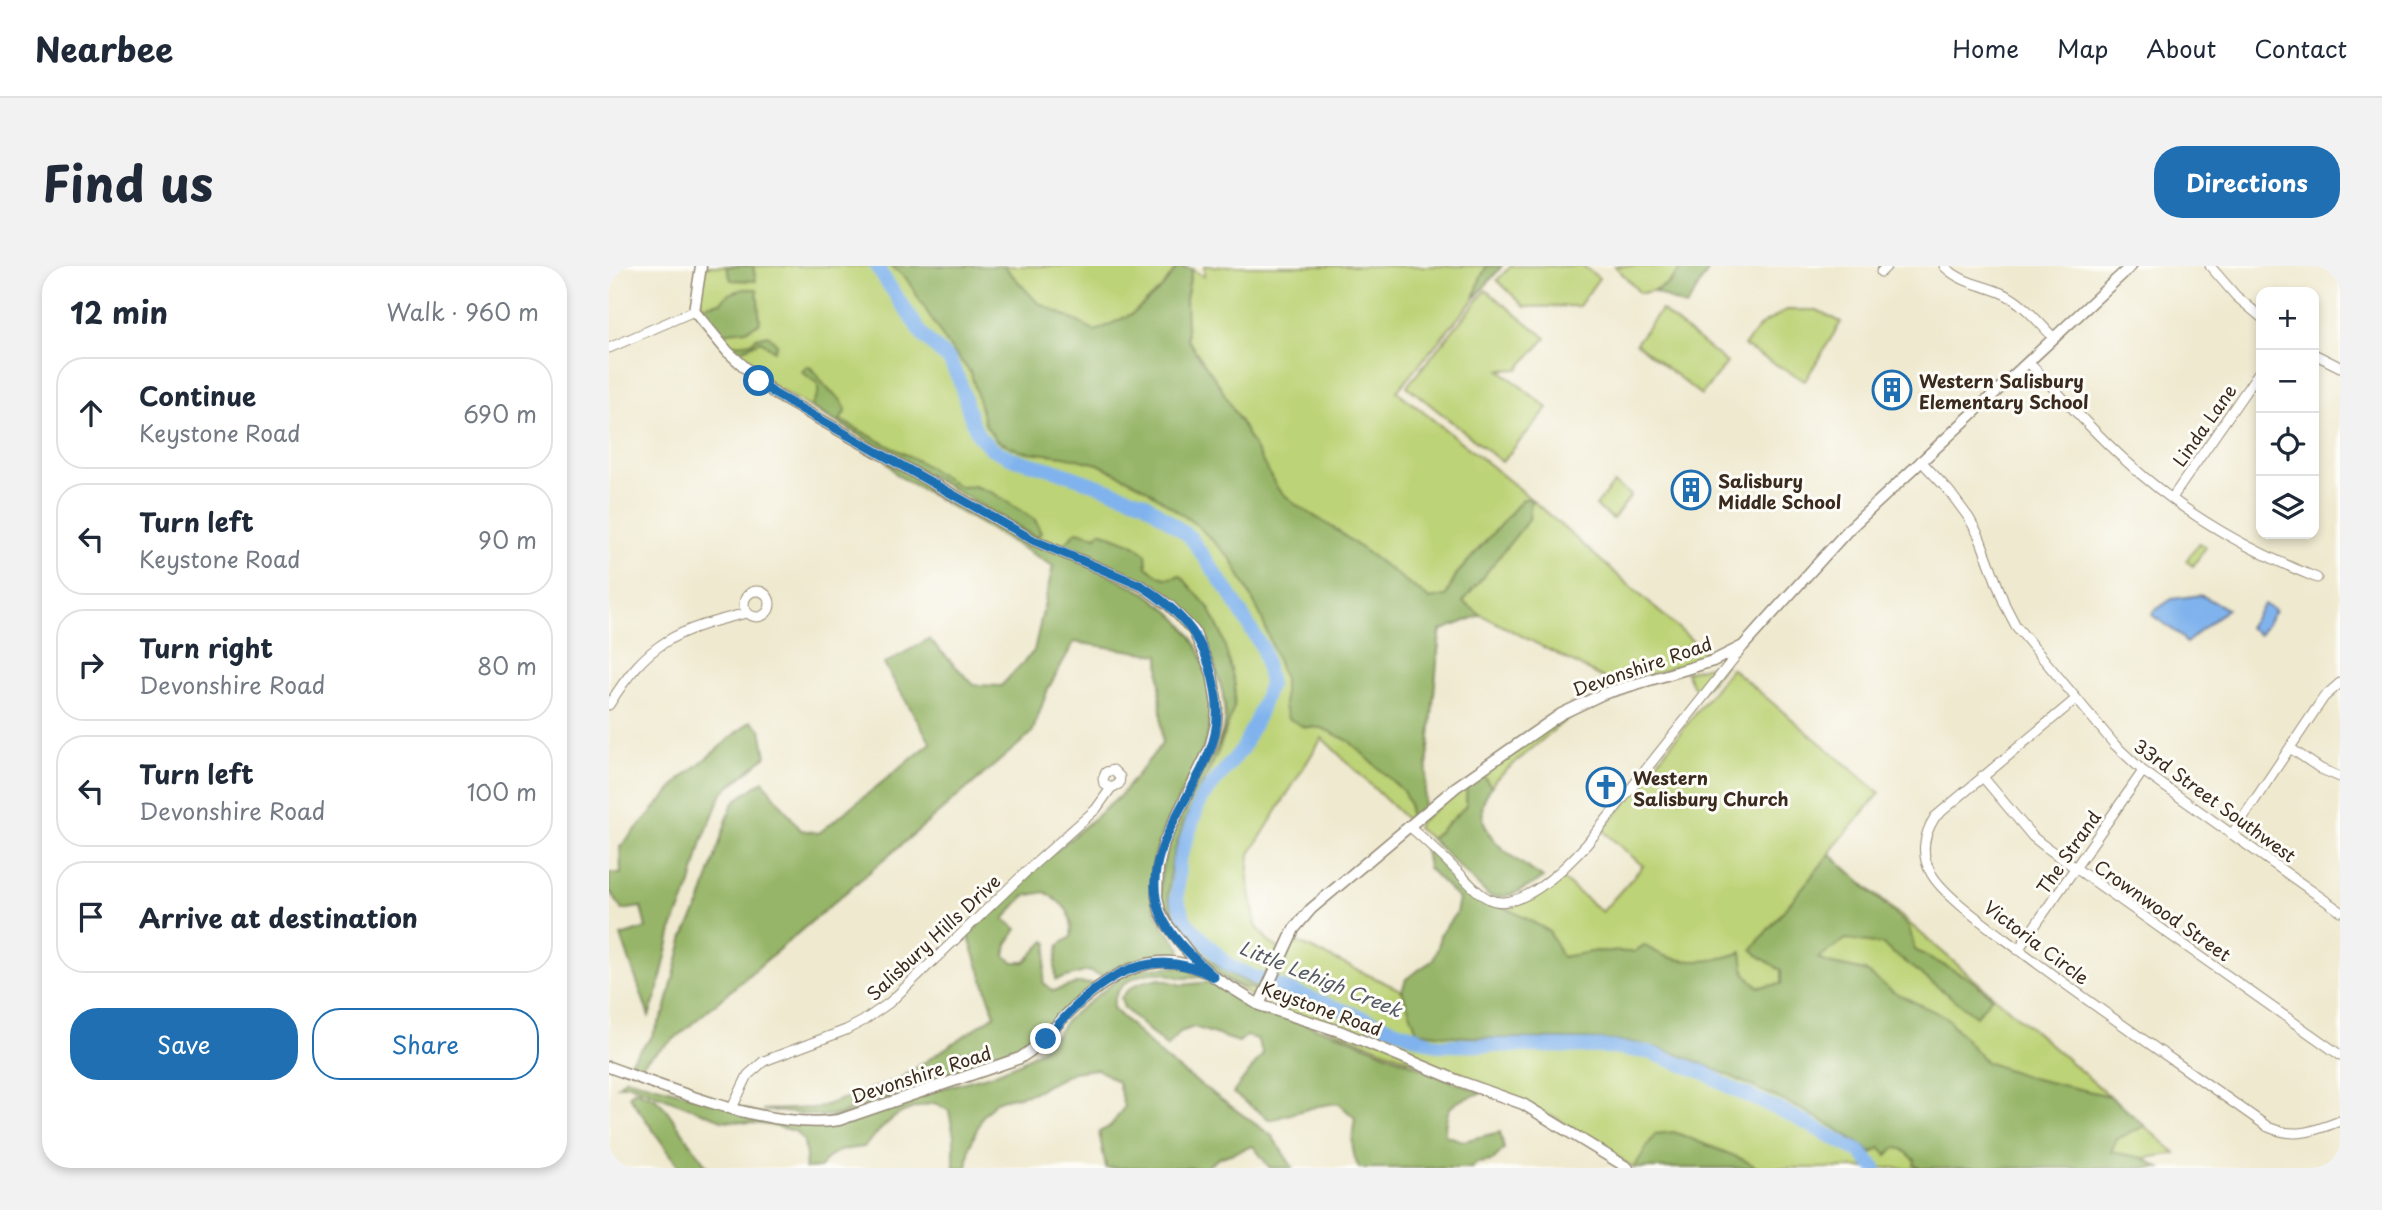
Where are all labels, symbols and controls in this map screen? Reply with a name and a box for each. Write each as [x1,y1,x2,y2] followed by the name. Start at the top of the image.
[35,23,173,73] text: Nearbee
[1952,30,2019,66] text: Home
[2057,30,2108,66] text: Map
[2146,30,2216,66] text: About
[2254,30,2347,66] text: Contact
[42,145,213,219] text: Find us
[2154,146,2340,218] button: Directions
[2256,287,2319,539] map controls
[2256,287,2319,350] button: +
[70,289,168,334] text: 12 min
[387,294,539,329] text: Walk · 960 m
[2256,350,2319,413] button: −
[743,365,774,396] route start
[1919,367,2089,415] place label: Western Salisbury Elementary School
[1871,369,1913,411] building icon: Western Salisbury Elementary School
[139,376,256,415] text: Continue
[2166,378,2242,472] street label: Linda Lane
[72,394,110,432] icon: ahead
[463,396,537,431] text: 690 m
[2256,413,2319,476] button: locate
[139,415,301,450] text: Keystone Road
[1718,467,1841,515] place label: Salisbury Middle School
[1670,469,1712,511] building icon: Salisbury Middle School
[2256,476,2319,539] button: layers
[139,502,254,541] text: Turn left
[72,520,110,558] icon: left
[478,522,537,557] text: 90 m
[139,541,301,576] text: Keystone Road
[139,628,273,667] text: Turn right
[1569,630,1715,702] street label: Devonshire Road
[72,646,110,684] icon: right
[477,648,537,683] text: 80 m
[139,667,325,702] text: Devonshire Road
[2128,732,2302,868] street label: 33rd Street Southwest
[139,754,254,793] text: Turn left
[1633,764,1789,812] place label: Western Salisbury Church
[1585,766,1627,808] church icon: Western Salisbury Church
[72,772,110,810] icon: left
[467,774,537,809] text: 100 m
[139,793,325,828] text: Devonshire Road
[2029,805,2107,899] street label: The Strand
[2089,853,2237,967] street label: Crownwood Street
[860,867,1006,1007] street label: Salisbury Hills Drive
[1979,893,2095,991] street label: Victoria Circle
[72,898,110,936] icon: arrive
[139,898,418,937] text: Arrive at destination
[1235,933,1408,1024] water label: Little Lehigh Creek
[1258,974,1386,1042] street label: Keystone Road
[70,1008,298,1080] button: Save
[312,1008,539,1080] button: Share
[1030,1023,1061,1054] route end
[848,1039,994,1109] street label: Devonshire Road

